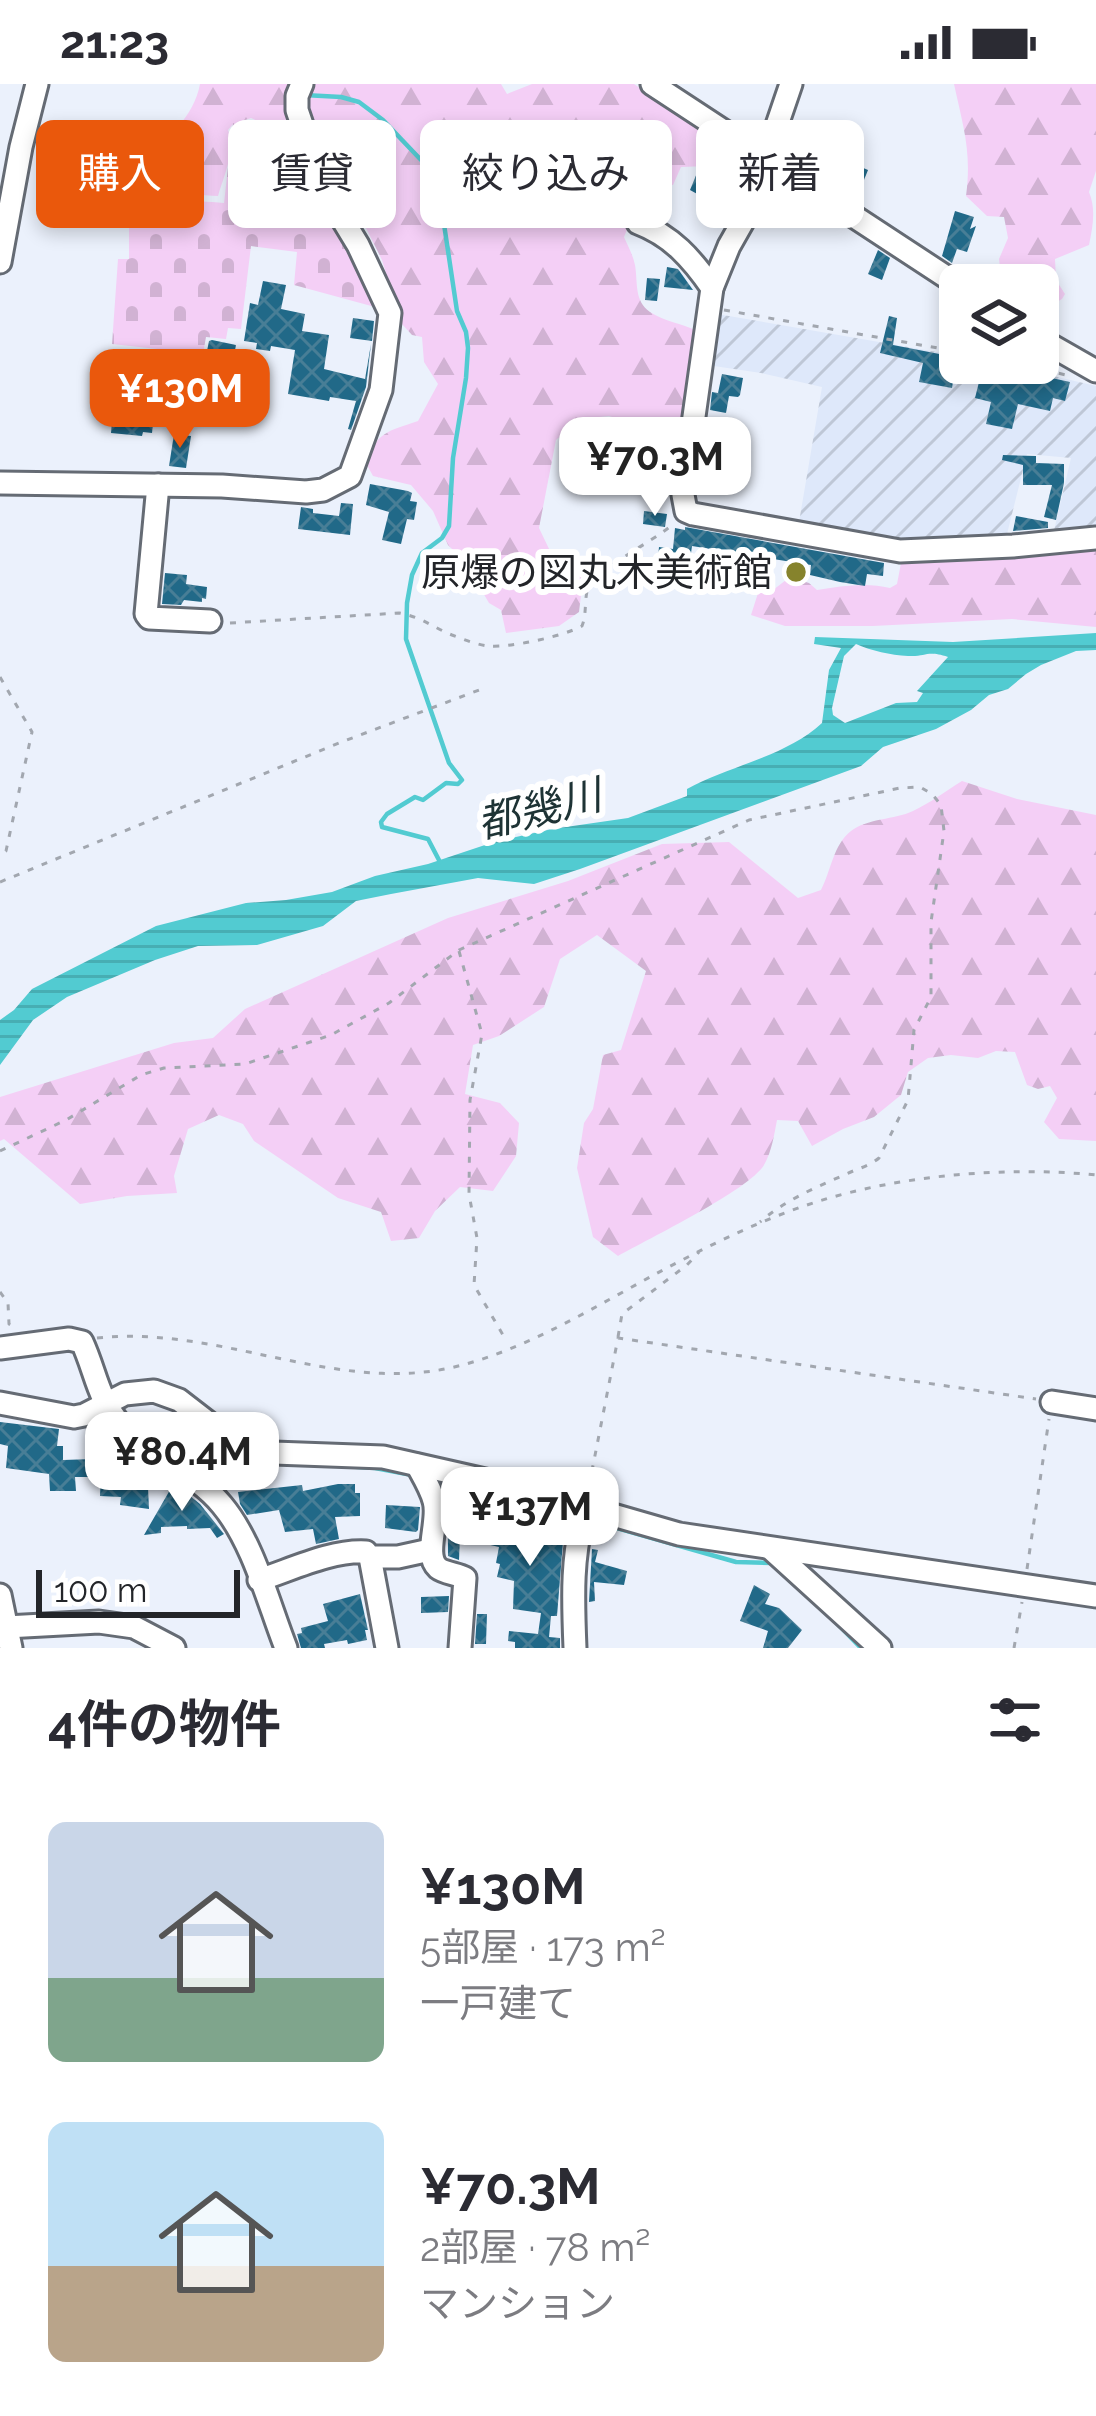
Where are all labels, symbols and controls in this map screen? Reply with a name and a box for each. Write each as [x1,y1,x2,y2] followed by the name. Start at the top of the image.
[60,16,169,69] text: 21:23
[36,120,204,228] chip: 購入
[228,120,396,228] chip: 賃貸
[420,120,672,228] chip: 絞り込み
[696,120,864,228] chip: 新着
[939,264,1059,384] map controls
[939,264,1059,384] button: layers
[96,349,264,451] pin: ¥130M
[117,365,243,411] text: ¥130M
[557,417,753,519] pin: ¥70.3M
[586,433,724,479] text: ¥70.3M
[421,549,772,595] place label: 原爆の図丸木美術館
[783,559,809,585] marker: 原爆の図丸木美術館
[472,769,610,848] water label: 都幾川
[84,1412,280,1514] pin: ¥80.4M
[112,1428,252,1474] text: ¥80.4M
[446,1467,614,1569] pin: ¥137M
[468,1483,592,1529] text: ¥137M
[36,1564,240,1617] scale bar
[54,1571,147,1610] text: 100 m
[982,1687,1048,1753] icon: filters
[48,1694,281,1754] text: 4件の物件
[420,1856,585,1916] text: ¥130M
[144,1870,288,2014] icon: home
[420,1924,666,1970] text: 5部屋 · 173 m²
[420,1980,576,2026] text: 一戸建て
[420,2156,600,2216] text: ¥70.3M
[144,2170,288,2314] icon: home
[420,2224,651,2270] text: 2部屋 · 78 m²
[420,2280,615,2326] text: マンション

